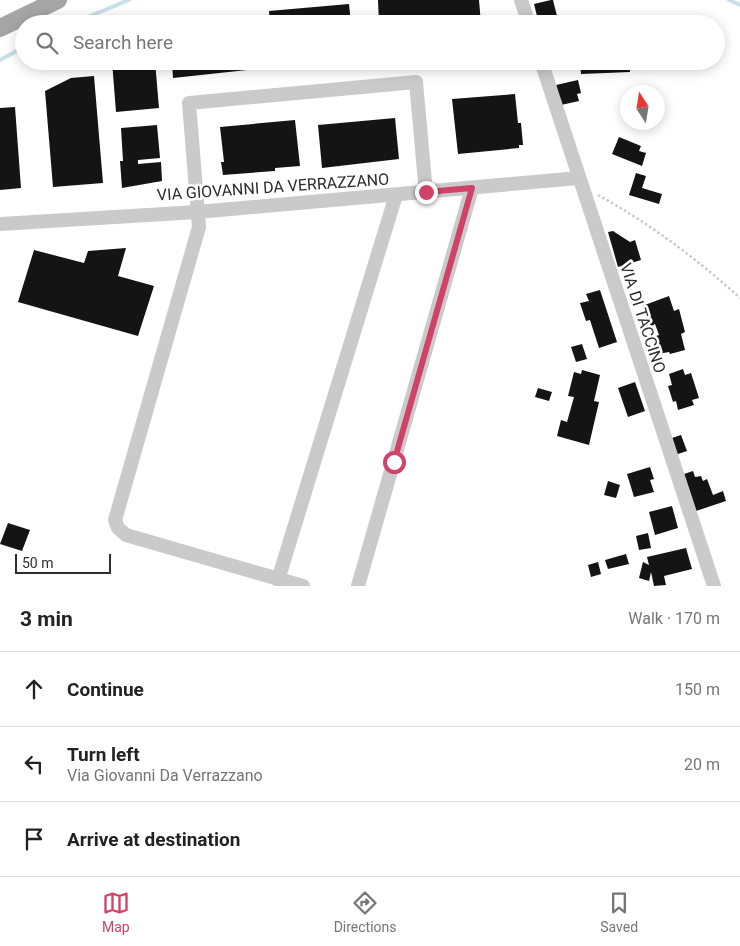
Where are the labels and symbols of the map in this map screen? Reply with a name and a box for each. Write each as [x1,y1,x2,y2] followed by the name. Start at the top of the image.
[620,85,665,130] north arrow
[156,169,390,205] street label: VIA GIOVANNI DA VERRAZZANO
[415,181,438,204] route end
[616,261,670,375] street label: VIA DI TACCINO
[383,451,406,474] route start
[15,551,111,574] scale bar

